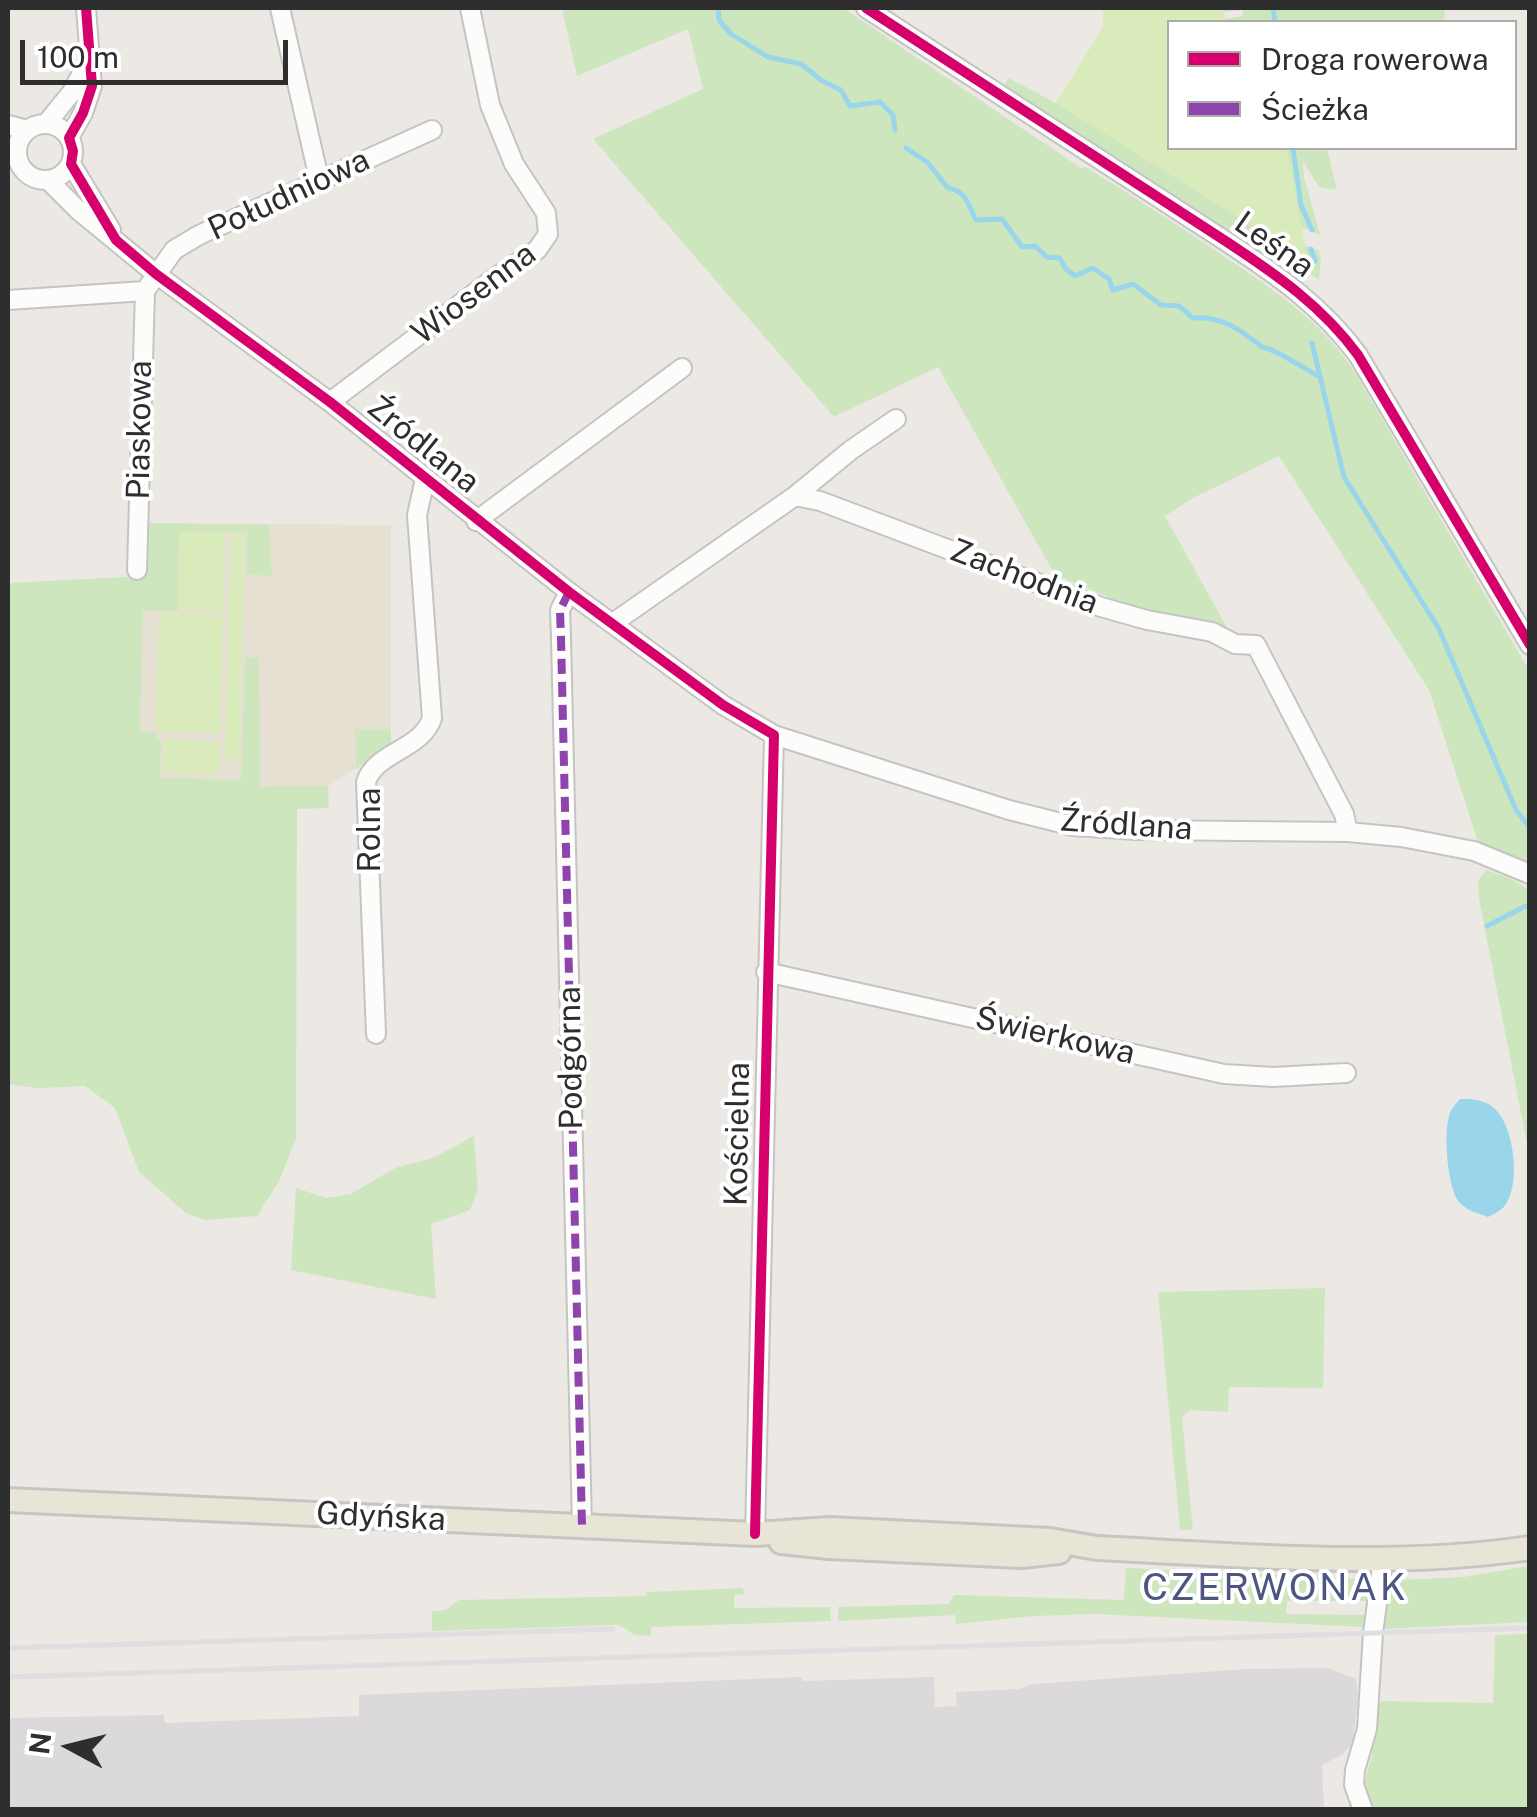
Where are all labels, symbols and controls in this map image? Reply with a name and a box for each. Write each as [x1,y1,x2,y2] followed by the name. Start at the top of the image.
[25,20,292,82] scale bar
[1167,20,1517,150] legend
[37,39,119,75] text: 100 m
[1261,41,1488,77] text: Droga rowerowa
[1261,91,1369,127] text: Ścieżka
[202,141,376,249] street label: Południowa
[1227,204,1321,286] street label: Leśna
[404,235,544,353] street label: Wiosenna
[120,360,160,500] street label: Piaskowa
[359,388,487,502] street label: Źródlana
[945,531,1103,623] street label: Zachodnia
[351,788,389,872] street label: Rolna
[1058,801,1194,849] street label: Źródlana
[551,986,591,1130] street label: Podgórna
[971,999,1139,1073] street label: Świerkowa
[718,1062,758,1206] street label: Kościelna
[315,1494,447,1540] street label: Gdyńska
[1142,1565,1408,1611] district label: CZERWONAK
[20,1697,120,1797] north arrow
[22,1730,57,1756] text: N

